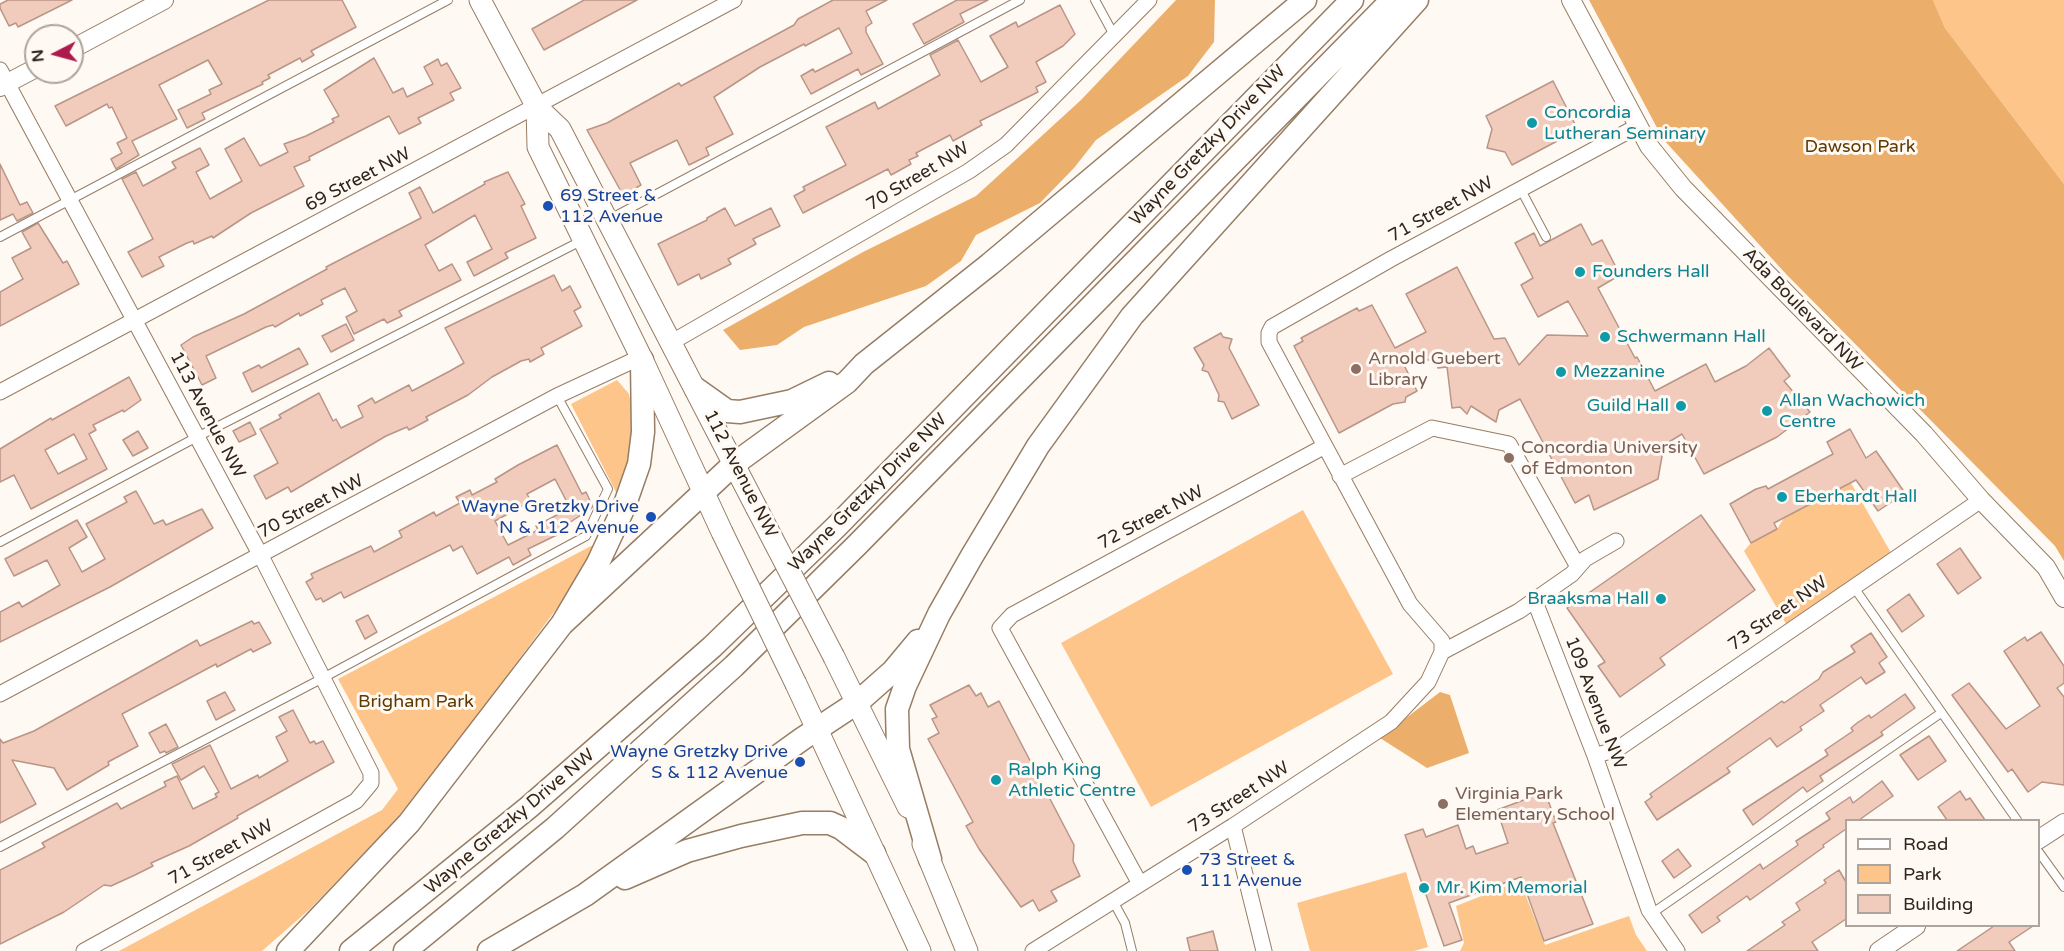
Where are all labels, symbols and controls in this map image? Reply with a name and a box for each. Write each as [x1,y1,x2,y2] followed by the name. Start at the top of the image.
[24,24,84,84] north arrow
[27,48,49,63] text: N
[1126,61,1290,231] street label: Wayne Gretzky Drive NW
[1544,102,1706,144] place label: Concordia Lutheran Seminary
[1525,116,1539,130] marker: Concordia Lutheran Seminary
[1804,136,1916,158] park label: Dawson Park
[863,138,973,216] street label: 70 Street NW
[302,143,414,217] street label: 69 Street NW
[1385,172,1497,248] street label: 71 Street NW
[560,185,663,228] place label: 69 Street & 112 Avenue
[541,199,555,213] marker: 69 Street & 112 Avenue
[1738,244,1866,376] street label: Ada Boulevard NW
[1592,261,1710,283] place label: Founders Hall
[1573,265,1587,279] marker: Founders Hall
[1617,326,1766,348] place label: Schwermann Hall
[1598,330,1612,344] marker: Schwermann Hall
[165,348,249,482] street label: 113 Avenue NW
[1368,348,1501,391] place label: Arnold Guebert Library
[1573,361,1665,383] place label: Mezzanine
[1349,362,1363,376] marker: Arnold Guebert Library
[1554,365,1568,379] marker: Mezzanine
[1779,390,1925,432] place label: Allan Wachowich Centre
[1587,395,1669,417] place label: Guild Hall
[1674,399,1688,413] marker: Guild Hall
[1760,404,1774,418] marker: Allan Wachowich Centre
[699,407,781,541] street label: 112 Avenue NW
[784,409,952,577] street label: Wayne Gretzky Drive NW
[1521,437,1698,480] place label: Concordia University of Edmonton
[1502,451,1516,465] marker: Concordia University of Edmonton
[255,470,367,544] street label: 70 Street NW
[1095,481,1207,555] street label: 72 Street NW
[1794,486,1917,508] place label: Eberhardt Hall
[1775,490,1789,504] marker: Eberhardt Hall
[461,496,639,538] place label: Wayne Gretzky Drive N & 112 Avenue
[644,510,658,524] marker: Wayne Gretzky Drive N & 112 Avenue
[1724,572,1832,656] street label: 73 Street NW
[1527,588,1649,610] place label: Braaksma Hall
[1654,592,1668,606] marker: Braaksma Hall
[1560,634,1630,772] street label: 109 Avenue NW
[358,691,474,713] park label: Brigham Park
[610,741,788,783] place label: Wayne Gretzky Drive S & 112 Avenue
[421,745,599,899] street label: Wayne Gretzky Drive NW
[793,755,807,769] marker: Wayne Gretzky Drive S & 112 Avenue
[1184,757,1294,839] street label: 73 Street NW
[1008,759,1136,802] place label: Ralph King Athletic Centre
[989,773,1003,787] marker: Ralph King Athletic Centre
[1455,783,1615,826] place label: Virginia Park Elementary School
[1436,797,1450,811] marker: Virginia Park Elementary School
[165,815,277,891] street label: 71 Street NW
[1845,819,2040,927] legend
[1903,833,1948,855] text: Road
[1199,849,1302,892] place label: 73 Street & 111 Avenue
[1180,863,1194,877] marker: 73 Street & 111 Avenue
[1903,863,1941,885] text: Park
[1436,877,1587,899] place label: Mr. Kim Memorial
[1417,881,1431,895] marker: Mr. Kim Memorial
[1903,893,1973,915] text: Building

